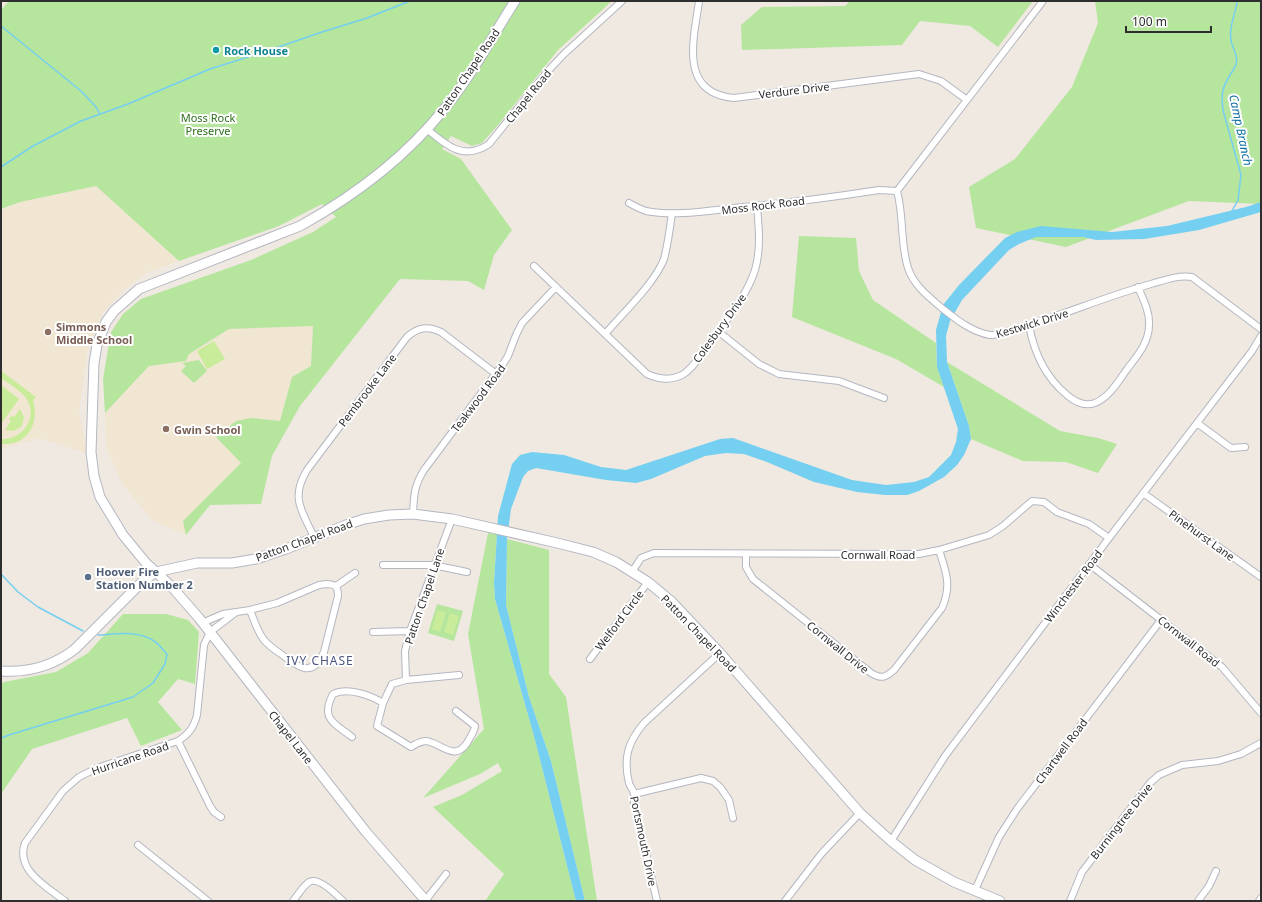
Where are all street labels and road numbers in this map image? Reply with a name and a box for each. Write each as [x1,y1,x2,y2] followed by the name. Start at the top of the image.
[433,25,503,119] street label: Patton Chapel Road
[502,66,554,126] street label: Chapel Road
[758,78,830,102] street label: Verdure Drive
[720,192,806,218] street label: Moss Rock Road
[689,291,749,365] street label: Colesbury Drive
[994,305,1070,341] street label: Kestwick Drive
[335,351,399,429] street label: Pembrooke Lane
[447,361,509,435] street label: Teakwood Road
[1166,506,1238,564] street label: Pinehurst Lane
[253,515,355,565] street label: Patton Chapel Road
[401,546,447,646] street label: Patton Chapel Lane
[841,547,915,562] street label: Cornwall Road
[1041,547,1105,625] street label: Winchester Road
[591,587,647,653] street label: Welford Circle
[658,591,740,675] street label: Patton Chapel Road
[1155,612,1223,670] street label: Cornwall Road
[804,617,872,677] street label: Cornwall Drive
[266,707,316,767] street label: Chapel Lane
[1031,715,1091,787] street label: Chartwell Road
[89,738,171,778] street label: Hurricane Road
[1087,780,1155,862] street label: Burningtree Drive
[627,795,661,887] street label: Portsmouth Drive

